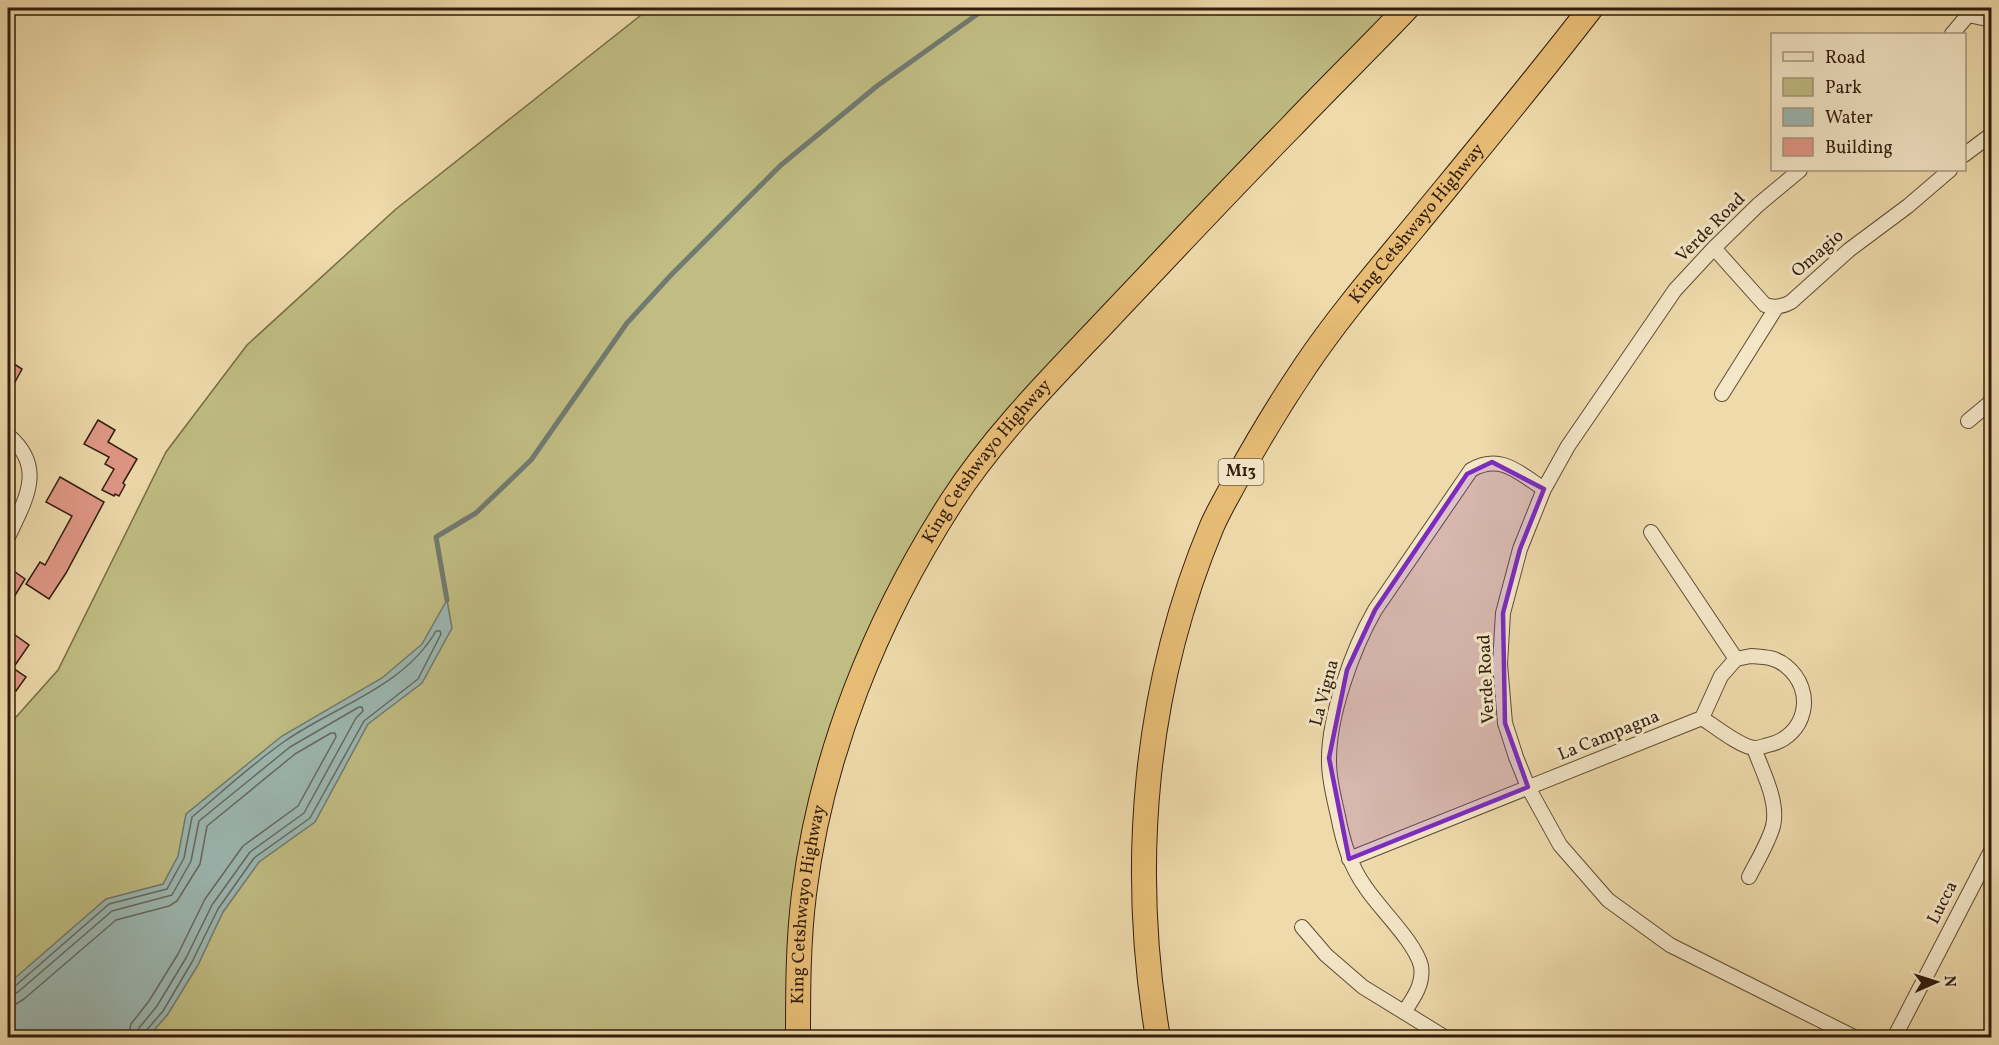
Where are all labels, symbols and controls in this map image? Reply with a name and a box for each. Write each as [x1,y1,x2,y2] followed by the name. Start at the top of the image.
[1771,33,1966,171] legend
[1825,46,1866,71] text: Road
[1825,76,1862,101] text: Park
[1825,106,1873,131] text: Water
[1825,136,1893,161] text: Building
[1343,138,1490,309] street label: King Cetshwayo Highway
[1670,187,1752,269] street label: Verde Road
[1786,224,1850,284] street label: Omagio
[916,373,1057,548] street label: King Cetshwayo Highway
[1218,459,1264,485] road number: M13
[1472,634,1502,724] street label: Verde Road
[1304,657,1346,729] street label: La Vigna
[1554,704,1664,768] street label: La Campagna
[786,802,832,1005] street label: King Cetshwayo Highway
[1922,877,1964,929] street label: Lucca
[1906,952,1966,1012] north arrow
[1938,975,1960,988] text: N

